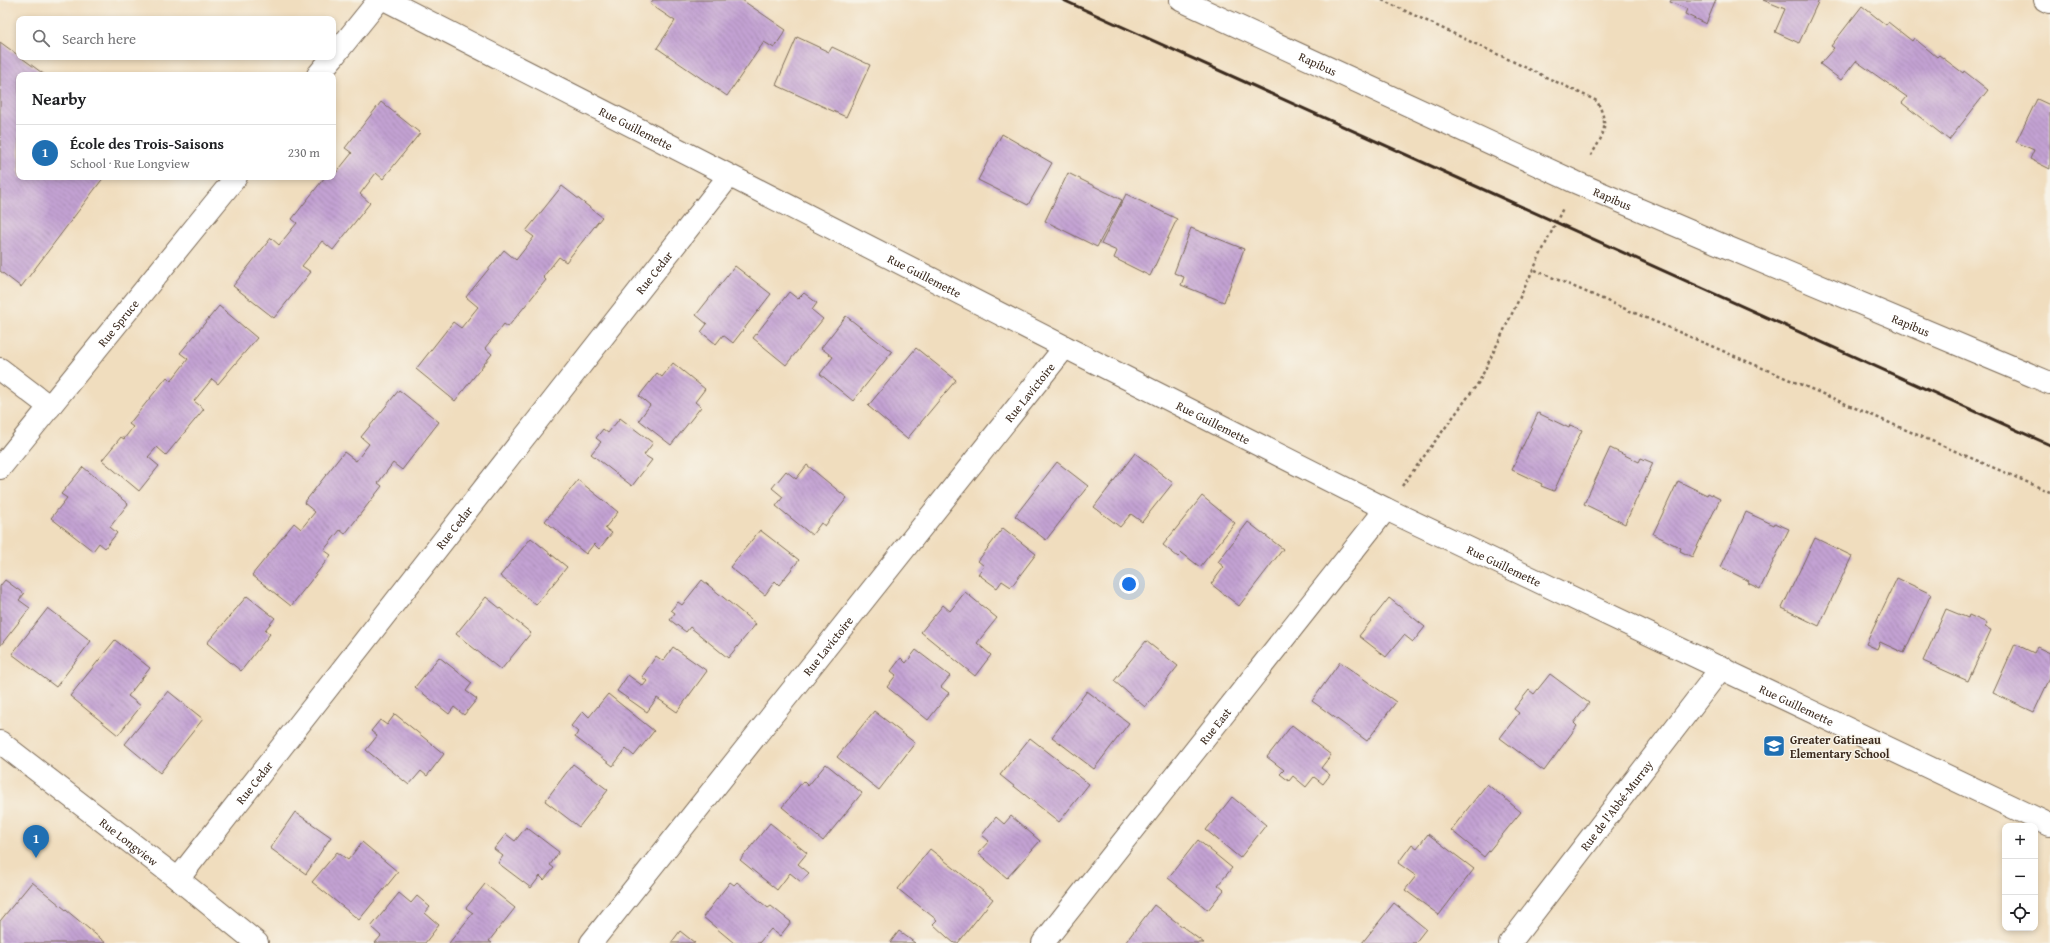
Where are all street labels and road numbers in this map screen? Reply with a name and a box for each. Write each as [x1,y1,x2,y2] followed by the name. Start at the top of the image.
[1296,47,1340,80] street label: Rapibus
[596,102,676,154] street label: Rue Guillemette
[1591,182,1635,214] street label: Rapibus
[631,247,676,297] street label: Rue Cedar
[885,249,965,301] street label: Rue Guillemette
[93,295,142,350] street label: Rue Spruce
[1889,309,1933,340] street label: Rapibus
[1000,358,1058,425] street label: Rue Lavictoire
[1174,396,1254,448] street label: Rue Guillemette
[431,502,476,552] street label: Rue Cedar
[1464,540,1545,590] street label: Rue Guillemette
[798,612,857,679] street label: Rue Lavictoire
[1757,679,1837,730] street label: Rue Guillemette
[1195,703,1235,748] street label: Rue East
[1576,756,1656,854] street label: Rue de l'Abbé-Murray
[231,757,276,807] street label: Rue Cedar
[96,813,162,870] street label: Rue Longview

